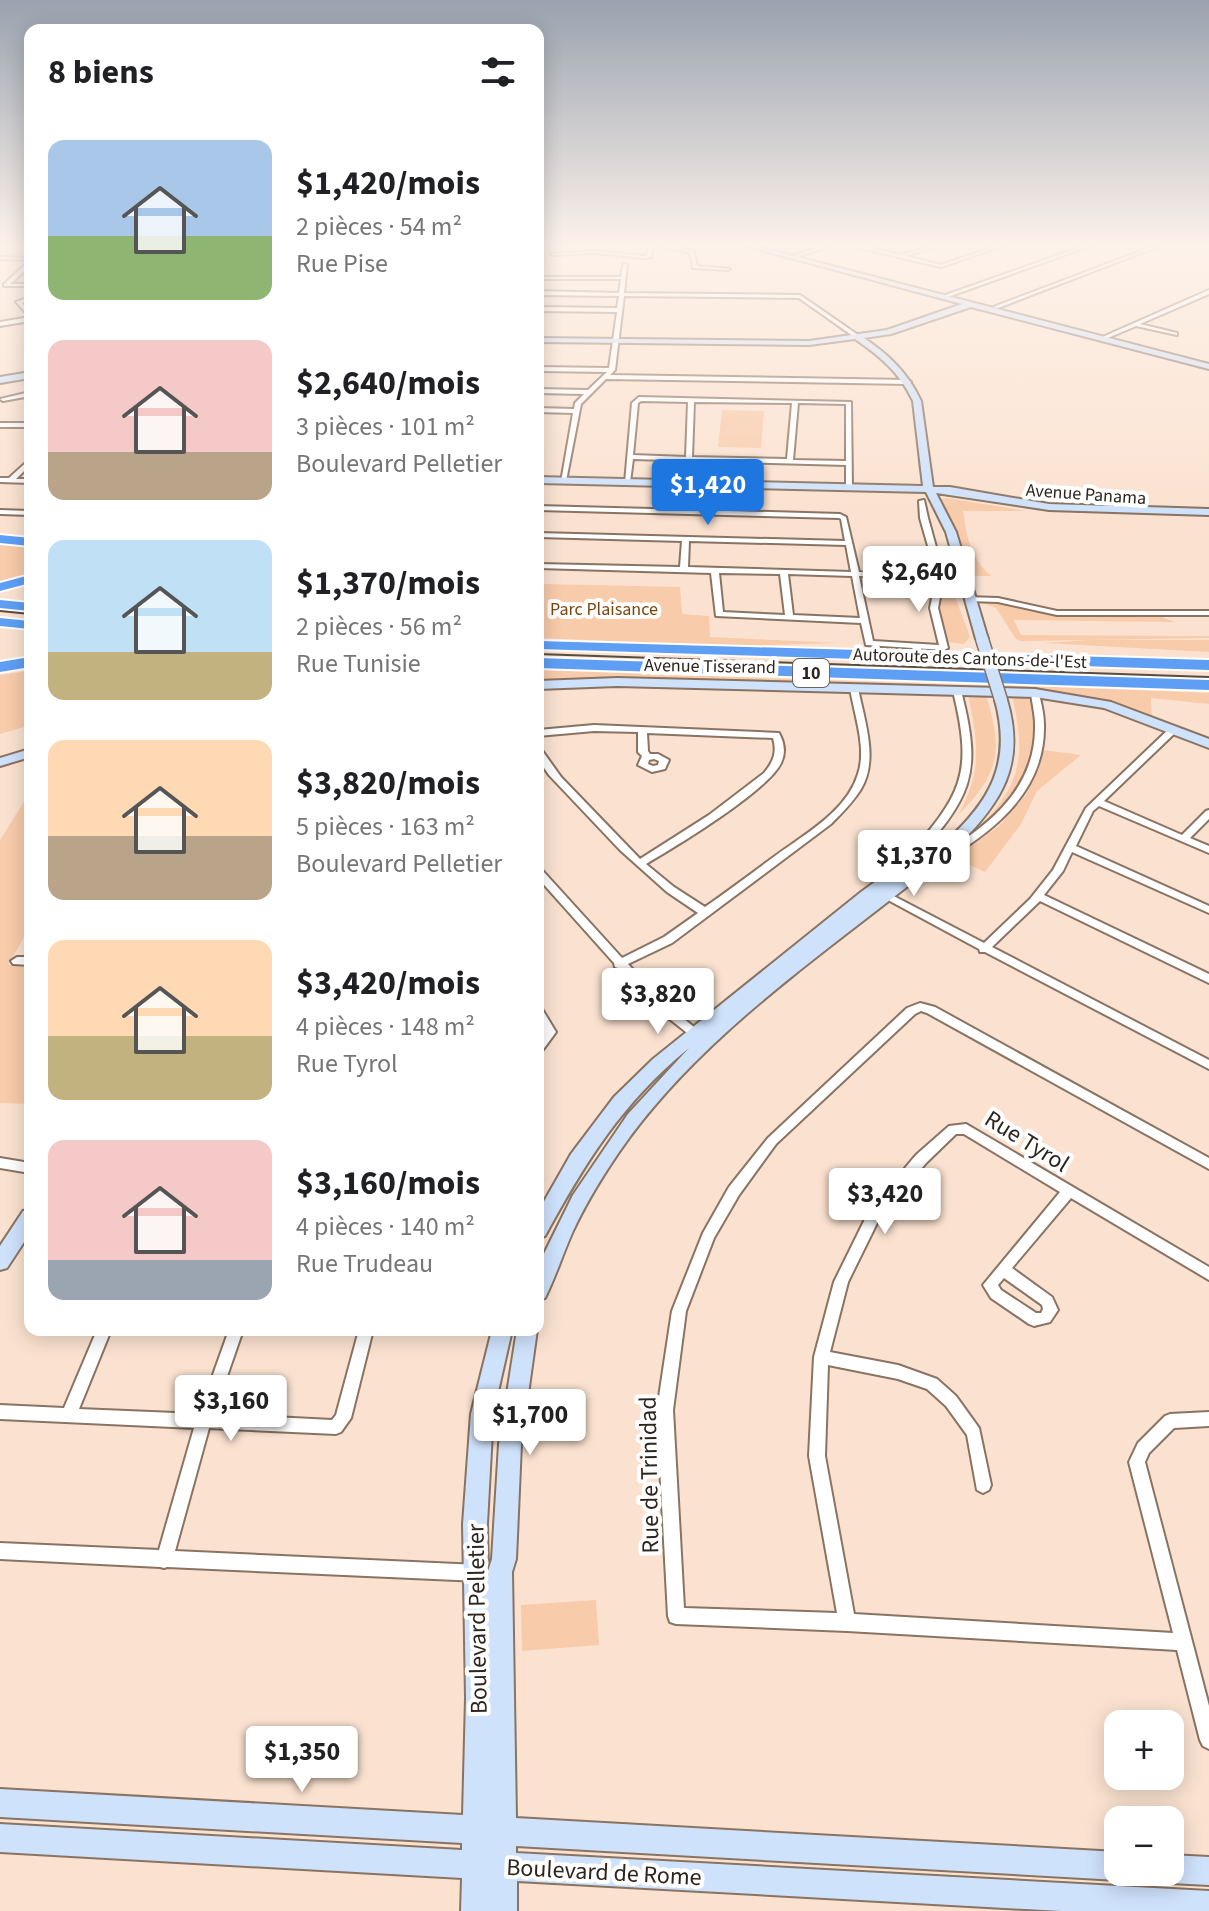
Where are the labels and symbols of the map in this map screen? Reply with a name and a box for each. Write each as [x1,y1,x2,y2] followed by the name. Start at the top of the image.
[643,459,773,527] pin: $1,420
[1025,478,1147,511] street label: Avenue Panama
[854,546,984,614] pin: $2,640
[550,597,658,622] park label: Parc Plaisance
[853,642,1087,675] street label: Autoroute des Cantons-de-l'Est
[644,653,776,680] street label: Avenue Tisserand
[793,659,829,687] road number: 10
[849,830,979,898] pin: $1,370
[593,968,723,1036] pin: $3,820
[978,1102,1076,1181] street label: Rue Tyrol
[820,1168,950,1236] pin: $3,420
[166,1375,296,1443] pin: $3,160
[465,1389,595,1457] pin: $1,700
[631,1396,668,1554] street label: Rue de Trinidad
[458,1523,497,1715] street label: Boulevard Pelletier
[237,1726,367,1794] pin: $1,350
[505,1850,703,1895] street label: Boulevard de Rome

